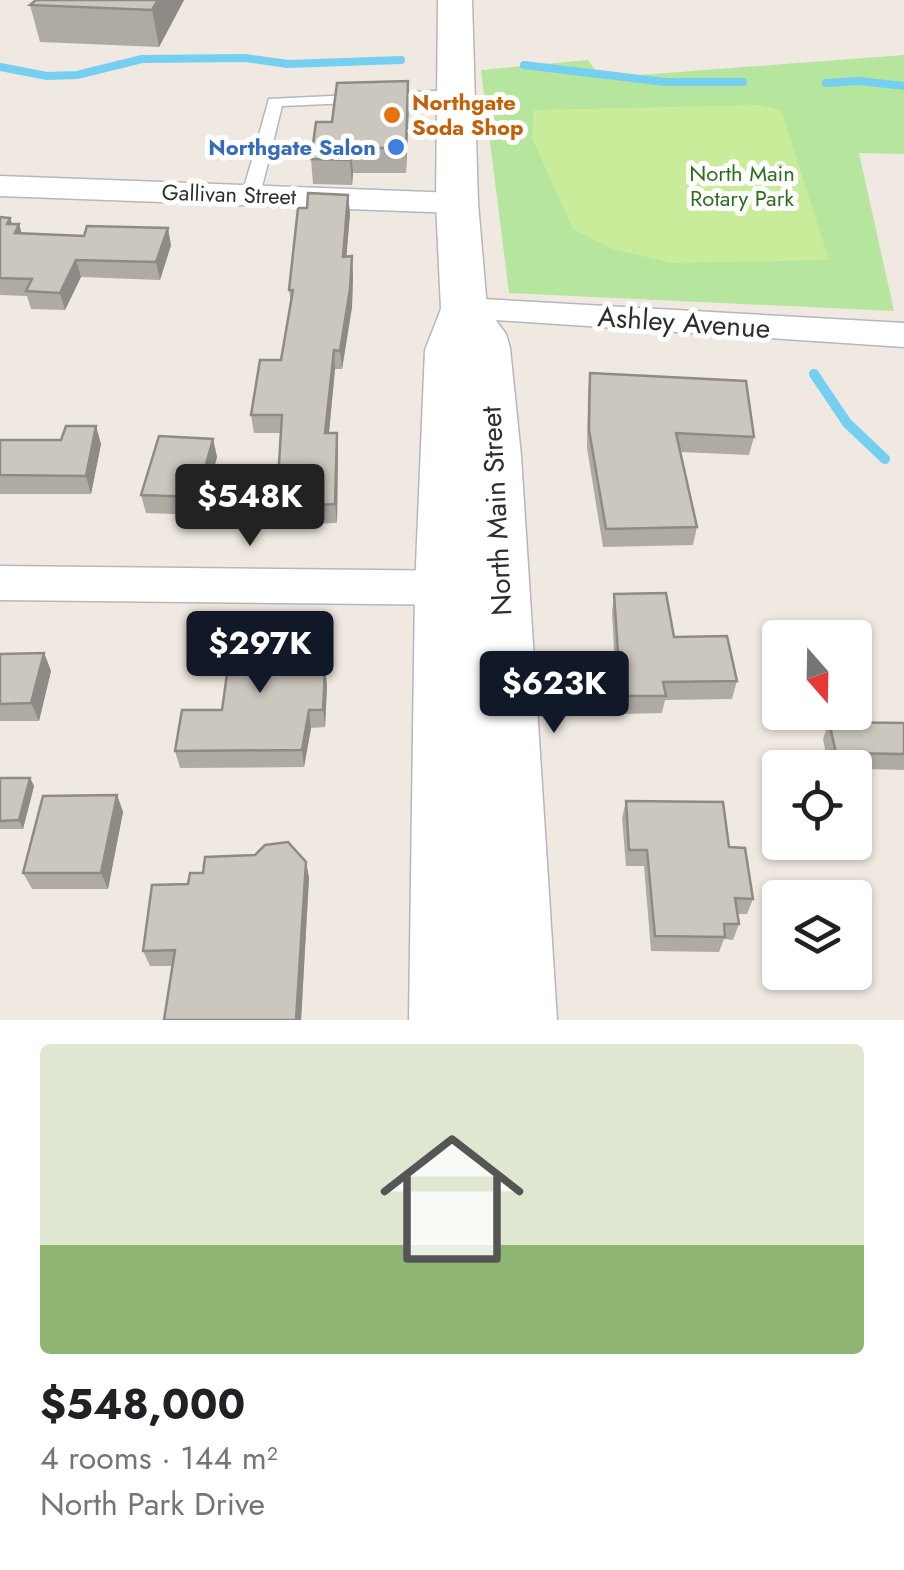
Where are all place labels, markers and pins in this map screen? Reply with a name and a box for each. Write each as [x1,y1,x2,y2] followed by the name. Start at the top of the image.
[412,86,524,143] place label: Northgate Soda Shop
[381,104,403,126] marker: Northgate Soda Shop
[208,131,376,163] place label: Northgate Salon
[385,136,407,158] marker: Northgate Salon
[180,464,320,549] pin: $548K
[190,611,330,696] pin: $297K
[484,651,624,736] pin: $623K

